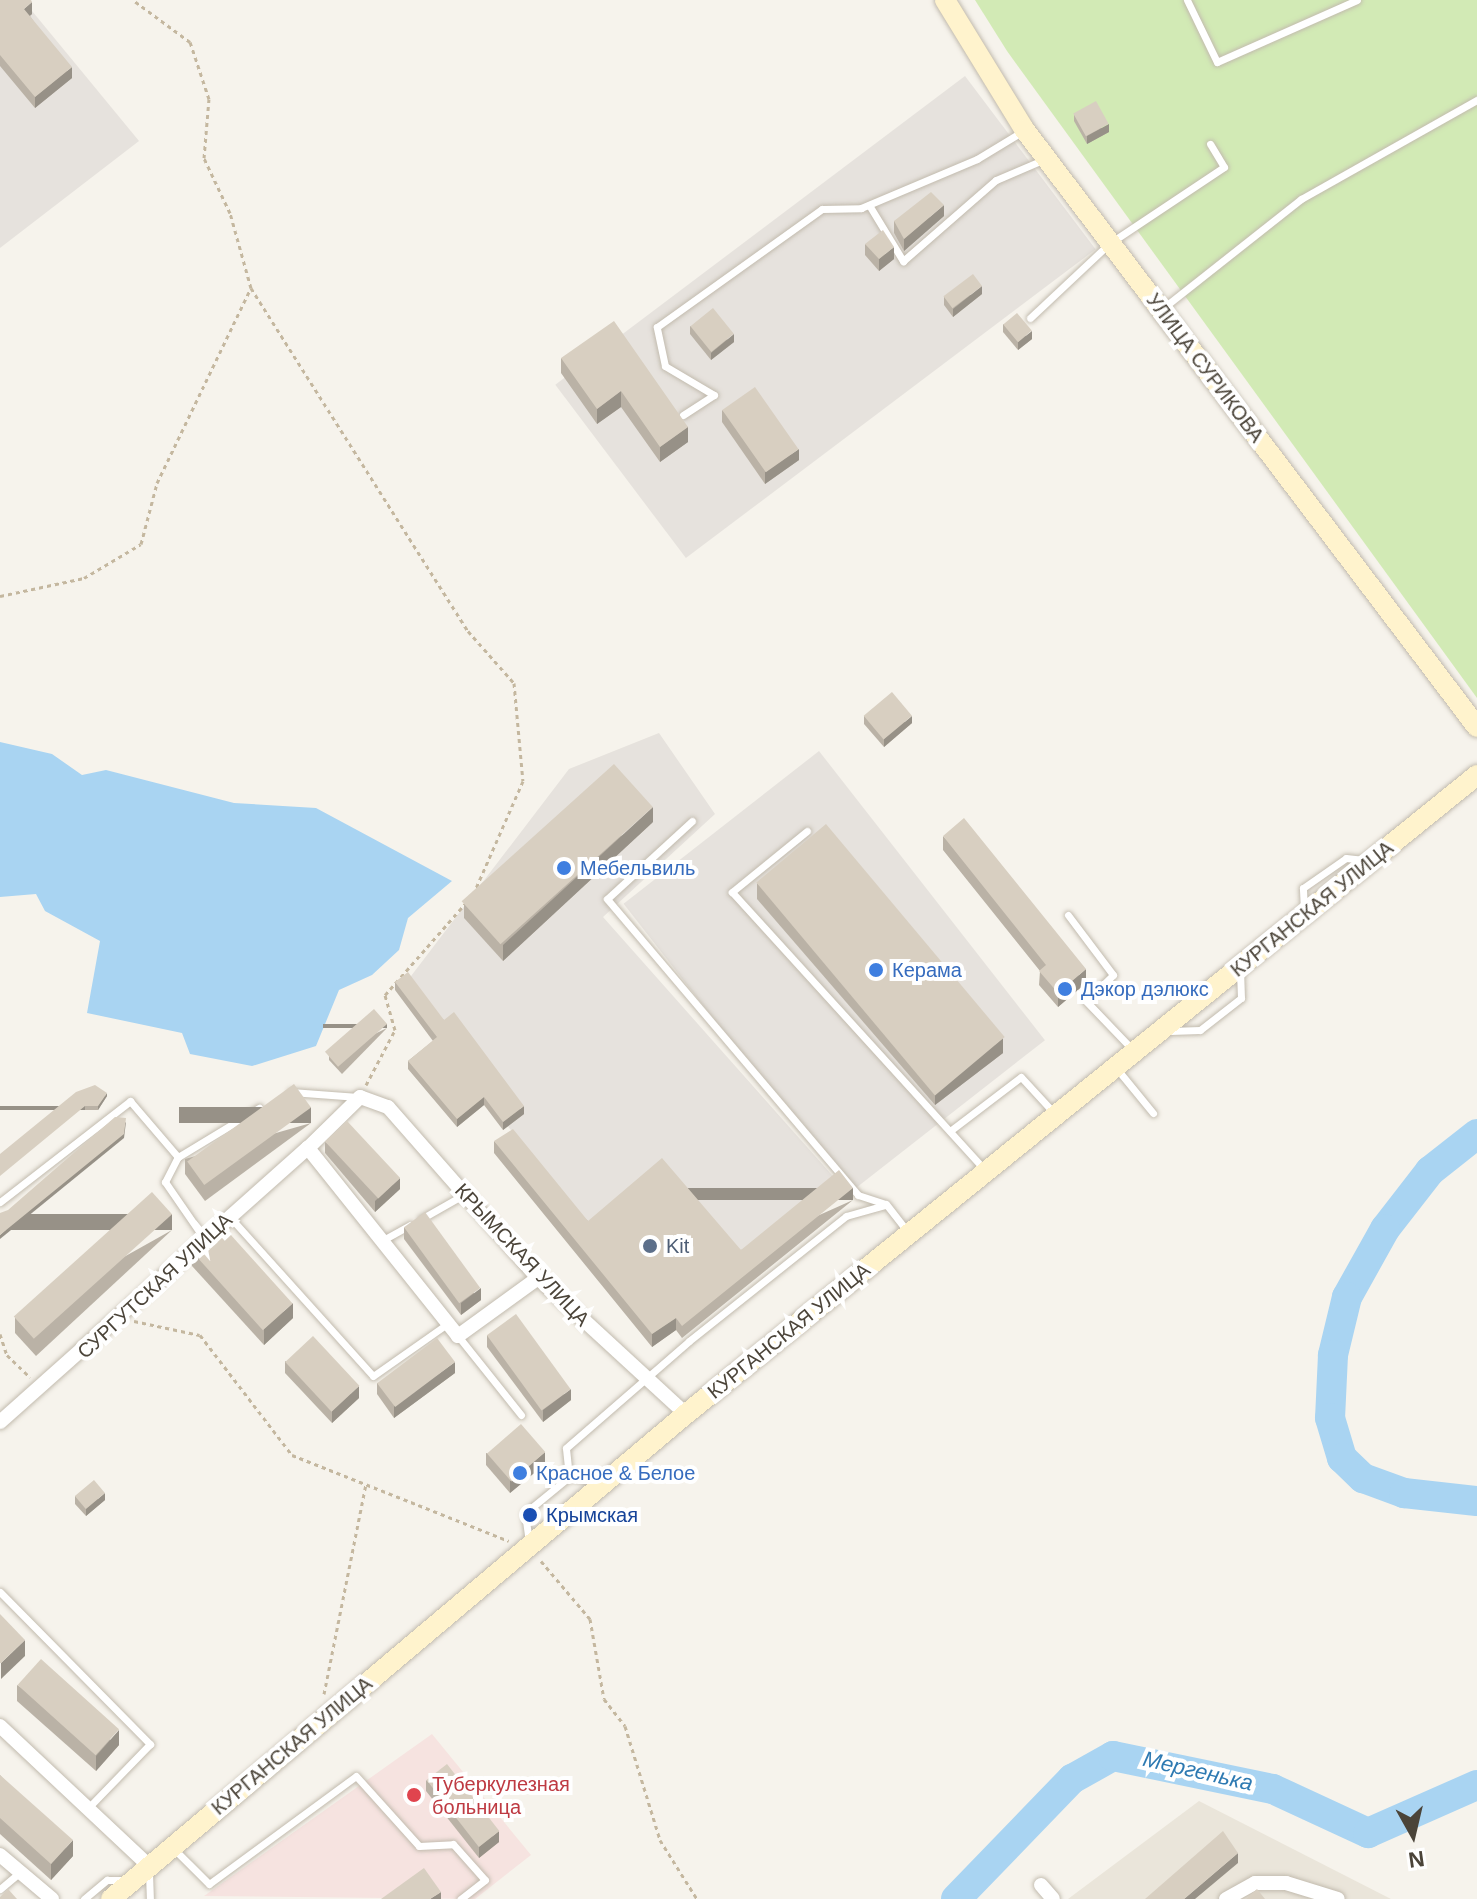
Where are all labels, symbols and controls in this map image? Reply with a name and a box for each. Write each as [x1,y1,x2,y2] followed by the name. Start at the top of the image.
[1141,289,1269,447] street label: УЛИЦА СУРИКОВА
[1226,836,1398,982] street label: КУРГАНСКАЯ УЛИЦА
[580,856,695,880] place label: Мебельвиль
[555,859,573,877] marker: Мебельвиль
[892,958,962,982] place label: Керама
[867,961,885,979] marker: Керама
[1081,977,1209,1001] place label: Дэкор дэлюкс
[1056,980,1074,998] marker: Дэкор дэлюкс
[450,1179,594,1331] street label: КРЫМСКАЯ УЛИЦА
[73,1208,237,1364] street label: СУРГУТСКАЯ УЛИЦА
[666,1234,689,1258] place label: Kit
[641,1237,659,1255] marker: Kit
[703,1258,875,1404] street label: КУРГАНСКАЯ УЛИЦА
[536,1461,695,1485] place label: Красное & Белое
[511,1464,529,1482] marker: Красное & Белое
[546,1503,638,1527] place label: Крымская
[521,1506,539,1524] marker: Крымская
[207,1672,377,1820] street label: КУРГАНСКАЯ УЛИЦА
[1140,1746,1256,1796] water label: Мергенька
[432,1772,570,1819] place label: Туберкулезная больница
[403,1784,425,1806] marker: Туберкулезная больница
[1373,1795,1453,1875] north arrow
[1407,1846,1426,1873] text: N

